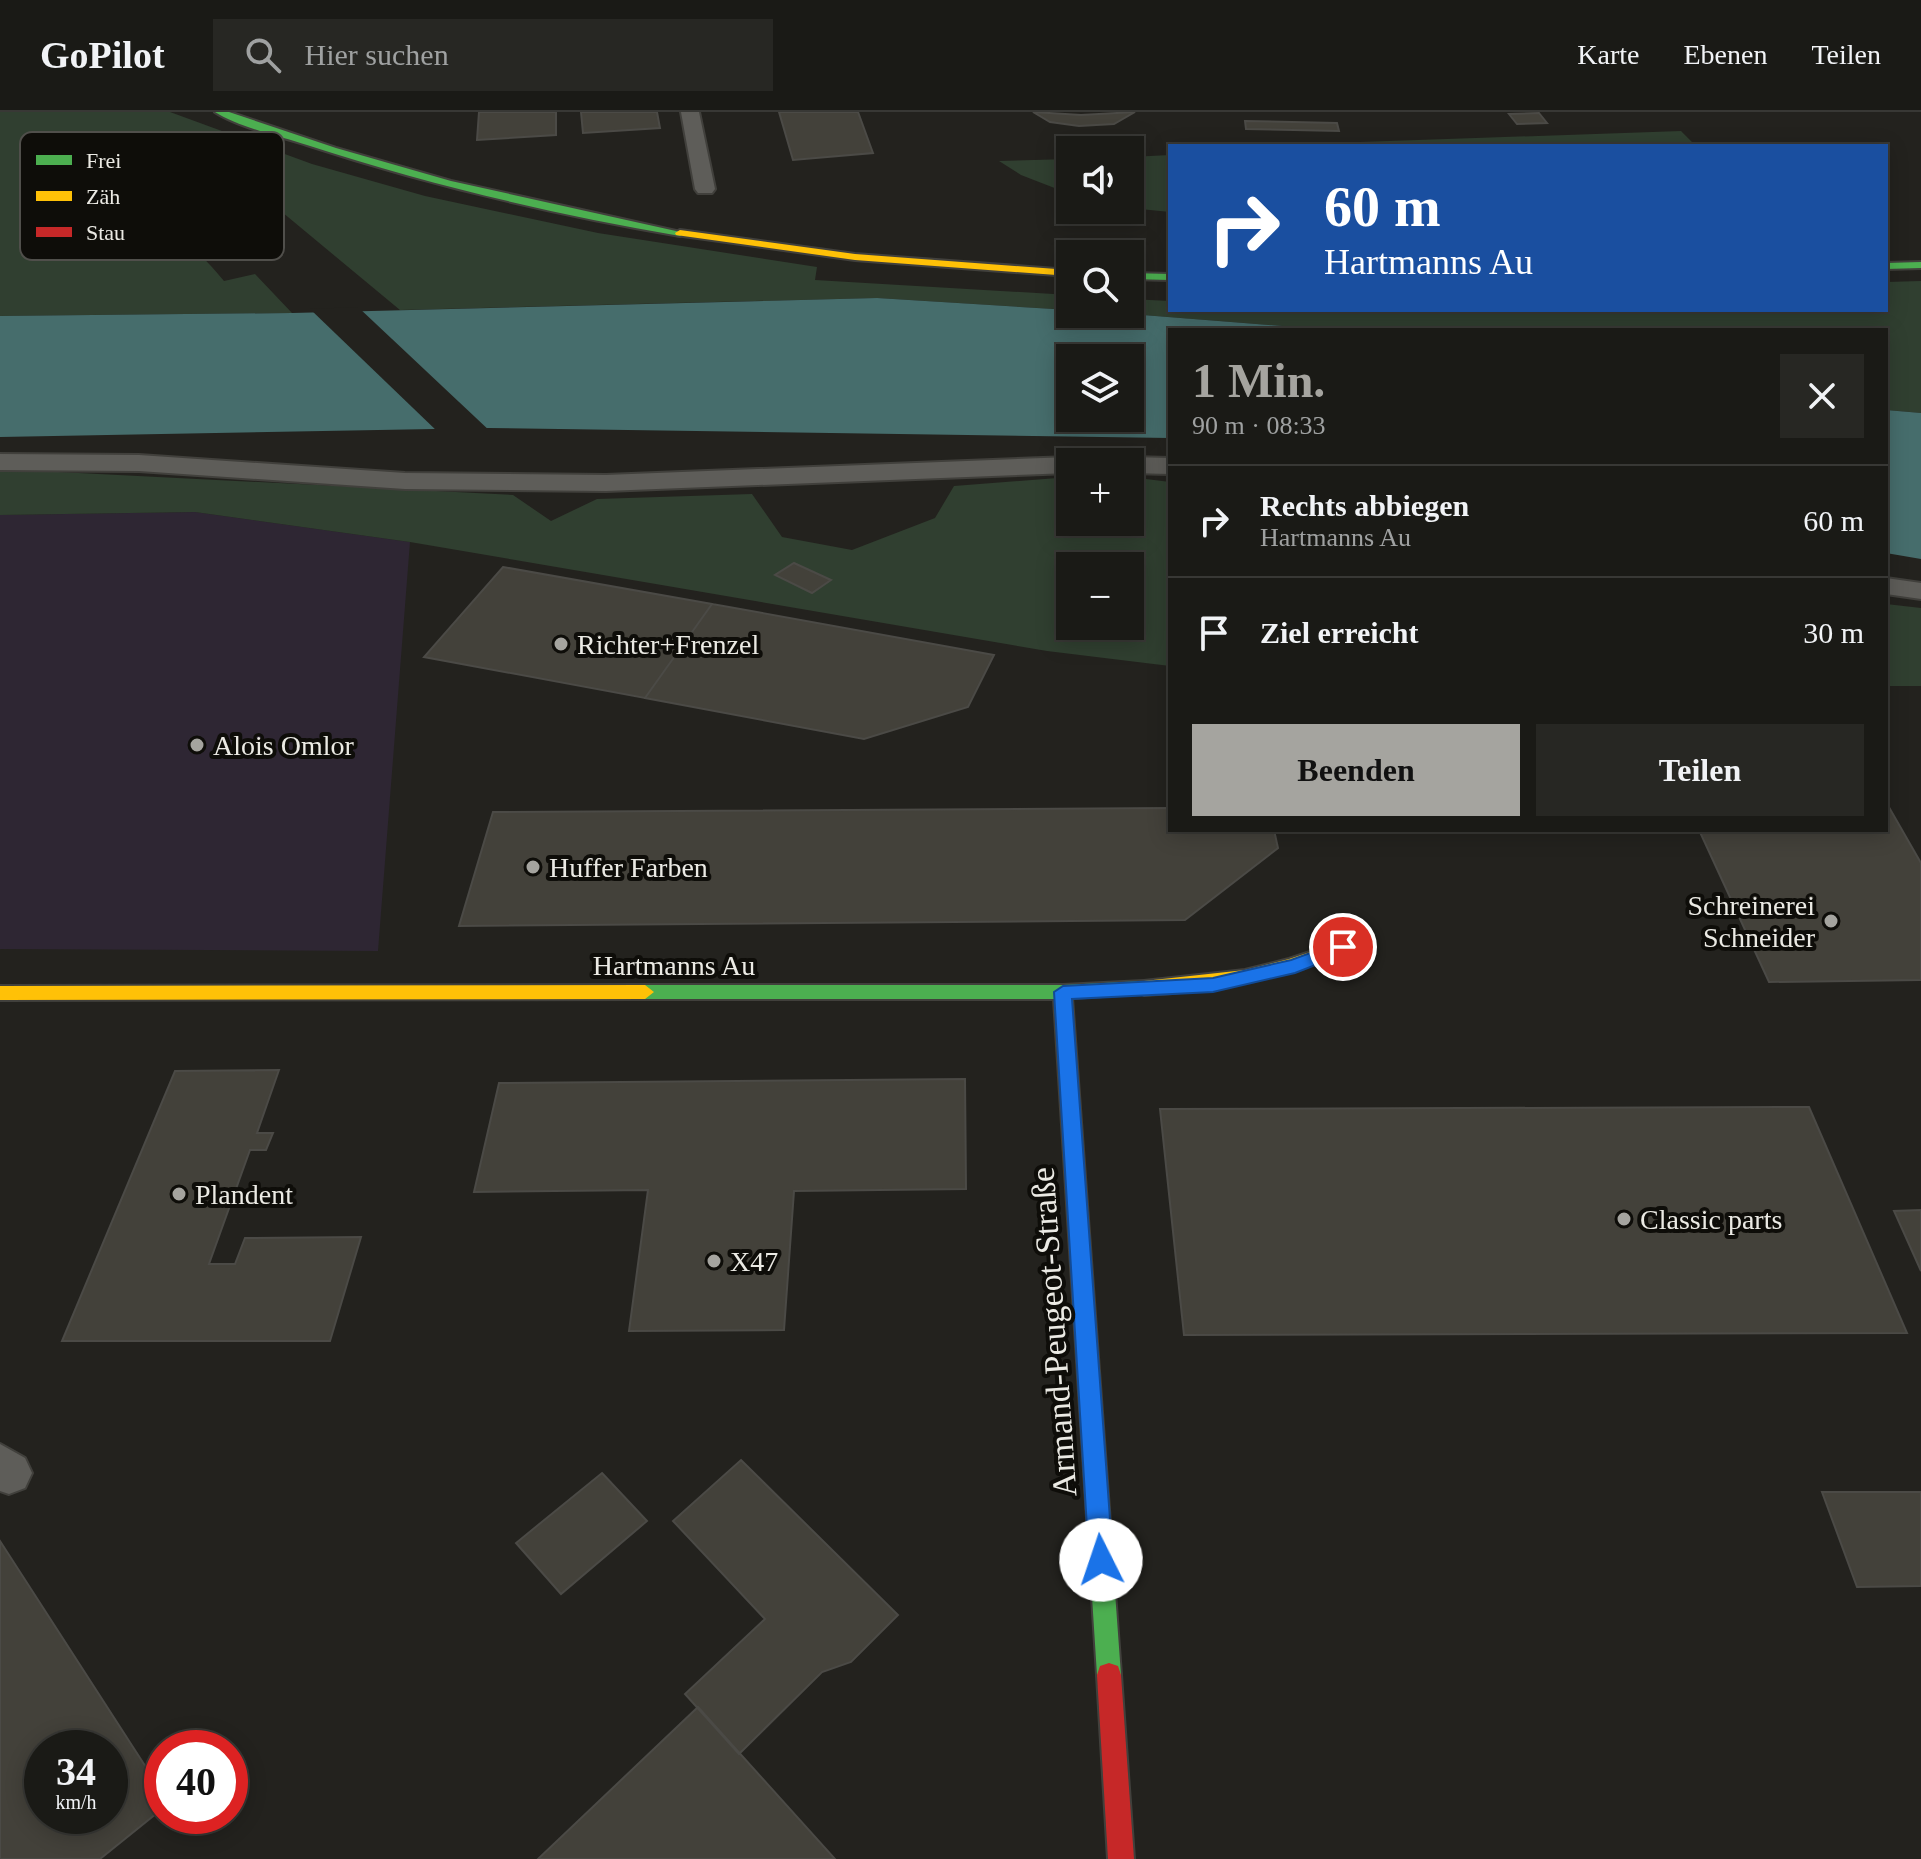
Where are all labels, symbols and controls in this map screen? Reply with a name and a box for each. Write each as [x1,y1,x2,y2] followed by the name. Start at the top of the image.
[213,19,773,91] search box
[241,33,285,77] icon: search
[40,34,165,76] text: GoPilot
[305,38,449,71] text: Hier suchen
[1577,39,1639,70] text: Karte
[1683,39,1767,70] text: Ebenen
[1811,39,1881,70] text: Teilen
[20,132,284,260] legend
[1056,136,1144,640] map controls
[1056,136,1144,224] button: sound
[86,148,121,173] text: Frei
[1192,176,1296,280] icon: right
[1324,176,1441,238] text: 60 m
[86,184,120,209] text: Zäh
[86,220,125,245] text: Stau
[1056,240,1144,328] button: search
[1324,242,1533,282] text: Hartmanns Au
[1056,344,1144,432] button: layers
[1192,354,1325,407] text: 1 Min.
[1780,354,1864,438] button: close
[1192,411,1326,440] text: 90 m · 08:33
[1056,448,1144,536] button: +
[1260,489,1469,522] text: Rechts abbiegen
[1192,499,1236,543] icon: right
[1803,504,1864,537] text: 60 m
[1260,523,1411,552] text: Hartmanns Au
[1056,552,1144,640] button: −
[1192,611,1236,655] icon: arrive
[1260,616,1419,649] text: Ziel erreicht
[1803,616,1864,649] text: 30 m
[577,629,759,660] place label: Richter+Frenzel
[552,635,570,653] marker: Richter+Frenzel
[1192,724,1520,816] button: Beenden
[1536,724,1864,816] button: Teilen
[213,730,354,761] place label: Alois Omlor
[188,736,206,754] marker: Alois Omlor
[549,852,708,883] place label: Huffer Farben
[524,858,542,876] marker: Huffer Farben
[1688,890,1816,953] place label: Schreinerei Schneider
[1822,912,1840,930] marker: Schreinerei Schneider
[1309,913,1377,981] pin
[1321,925,1365,969] icon: arrive
[593,950,755,981] street label: Hartmanns Au
[1024,1166,1083,1498] street label: Armand-Peugeot-Straße
[195,1179,293,1210] place label: Plandent
[170,1185,188,1203] marker: Plandent
[1640,1204,1782,1235] place label: Classic parts
[1615,1210,1633,1228] marker: Classic parts
[730,1246,778,1277] place label: X47
[705,1252,723,1270] marker: X47
[1059,1518,1143,1602] position arrow
[144,1730,248,1834] speed limit sign: 40
[56,1749,96,1794] text: 34
[55,1791,97,1813] text: km/h

